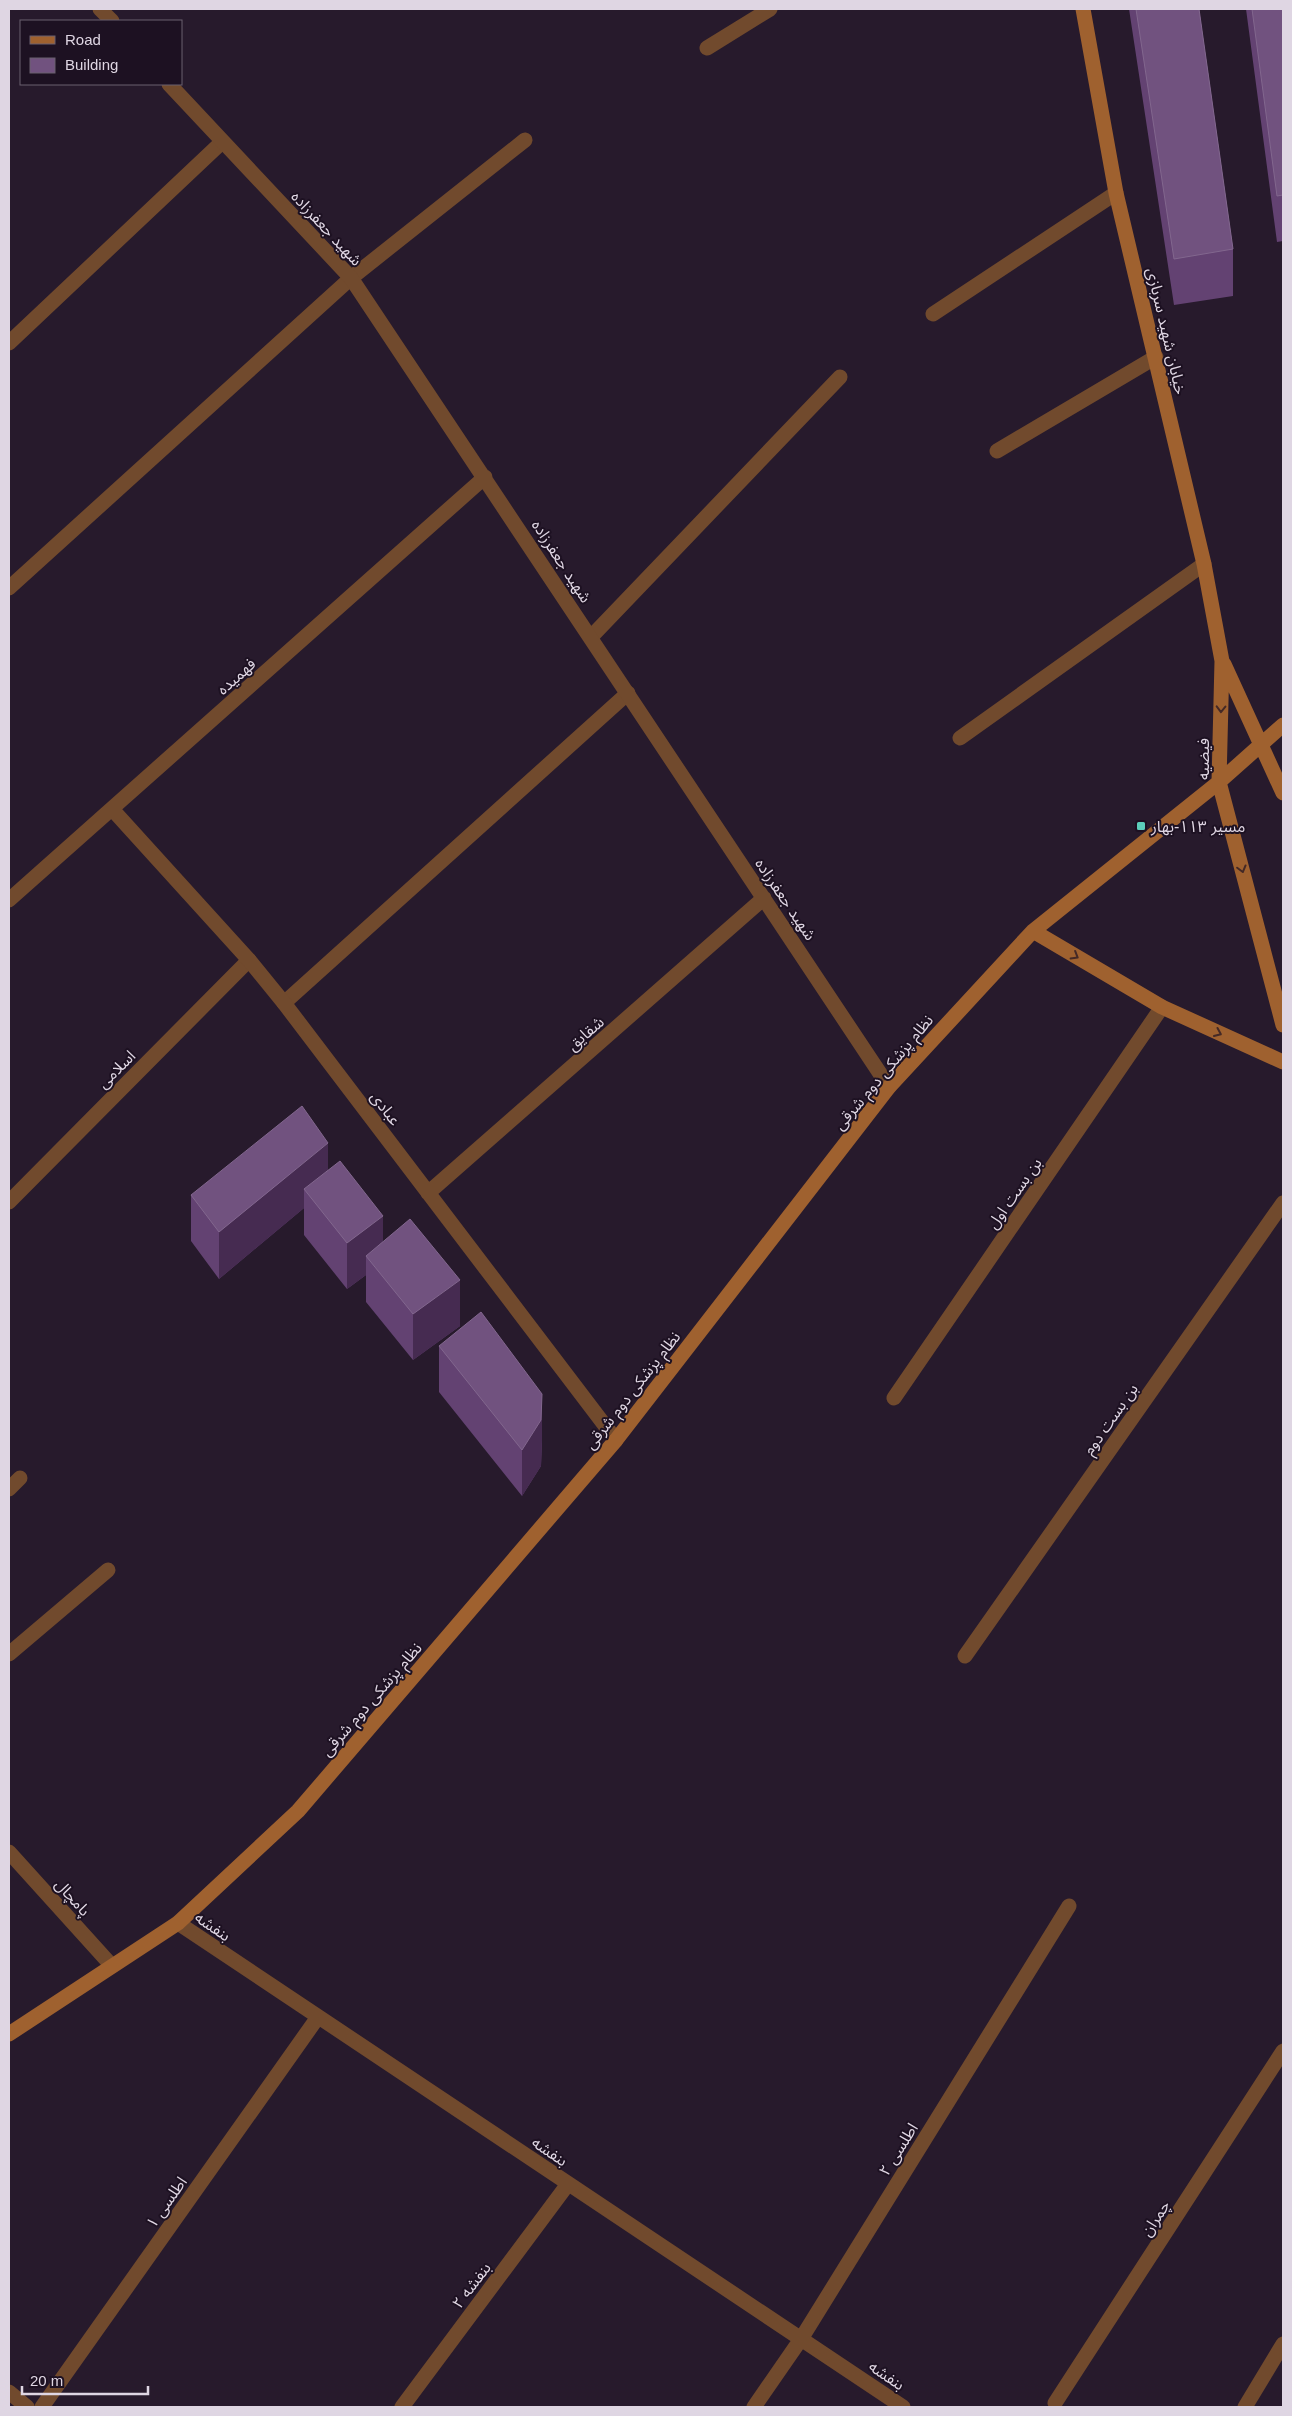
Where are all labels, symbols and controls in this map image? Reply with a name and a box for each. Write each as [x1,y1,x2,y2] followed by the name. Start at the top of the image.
[20,20,182,85] legend
[65,31,101,48] text: Road
[65,56,118,73] text: Building
[287,188,365,270] street label: شهید جعفرزاده
[1143,266,1189,396] street label: خیابان شهید سربازی
[528,517,595,606] street label: شهید جعفرزاده
[214,655,260,699] street label: فهمیده
[1216,706,1226,714] one-way arrow
[1195,738,1212,780] street label: فیضیه
[1150,818,1246,836] place label: مسیر ۱۱۳-بهار
[1135,820,1147,832] marker: مسیر ۱۱۳-بهار
[751,855,819,944] street label: شهید جعفرزاده
[1236,864,1247,873] one-way arrow
[1070,949,1079,959] one-way arrow
[830,1012,939,1136] street label: نظام پزشکی دوم شرقی
[564,1013,608,1055] street label: شقایق
[1213,1026,1222,1037] one-way arrow
[94,1047,139,1092] street label: اسلامی
[367,1088,404,1129] street label: عبادی
[984,1155,1047,1233] street label: بن بست اول
[581,1328,687,1455] street label: نظام پزشکی دوم شرقی
[1080,1380,1144,1460] street label: بن بست دوم
[318,1639,428,1762] street label: نظام پزشکی دوم شرقی
[50,1875,94,1921] street label: پامچال
[192,1908,234,1944] street label: بنفشه
[876,2120,922,2179] street label: اطلسی ۲
[529,2133,571,2169] street label: بنفشه
[143,2173,191,2232] street label: اطلسی ۱
[1138,2197,1175,2241] street label: چمران
[449,2259,494,2311] street label: بنفشه ۲
[866,2357,908,2393] street label: بنفشه
[22,2364,149,2396] scale bar
[30,2372,63,2389] text: 20 m

